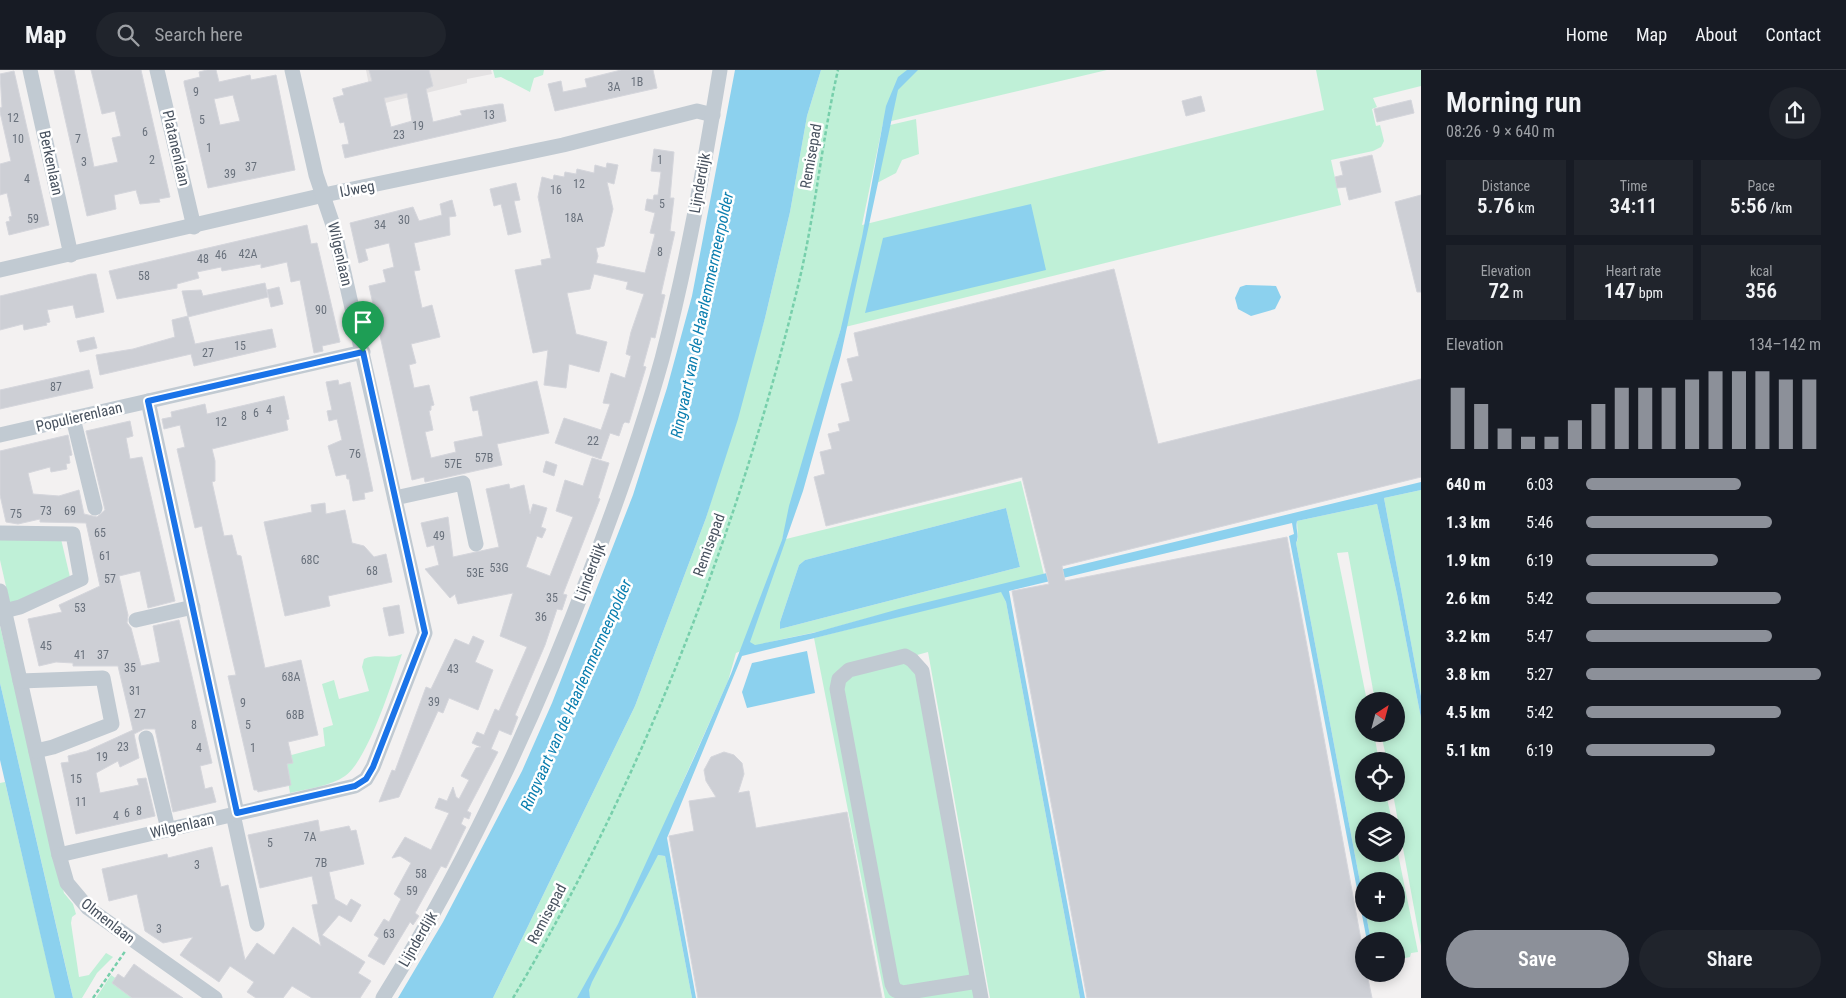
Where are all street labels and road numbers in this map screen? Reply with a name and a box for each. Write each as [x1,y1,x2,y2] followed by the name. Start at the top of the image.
[159,108,193,188] street label: Platanenlaan
[796,122,826,190] street label: Remisepad
[35,129,67,197] street label: Berkenlaan
[686,151,714,215] street label: Lijnderdijk
[338,177,376,201] street label: IJweg
[324,220,356,288] street label: Wilgenlaan
[34,398,124,436] street label: Populierenlaan
[689,511,729,579] street label: Remisepad
[571,540,609,604] street label: Lijnderdijk
[148,810,216,842] street label: Wilgenlaan
[524,881,570,947] street label: Remisepad
[78,894,138,948] street label: Olmenlaan
[395,908,441,970] street label: Lijnderdijk

